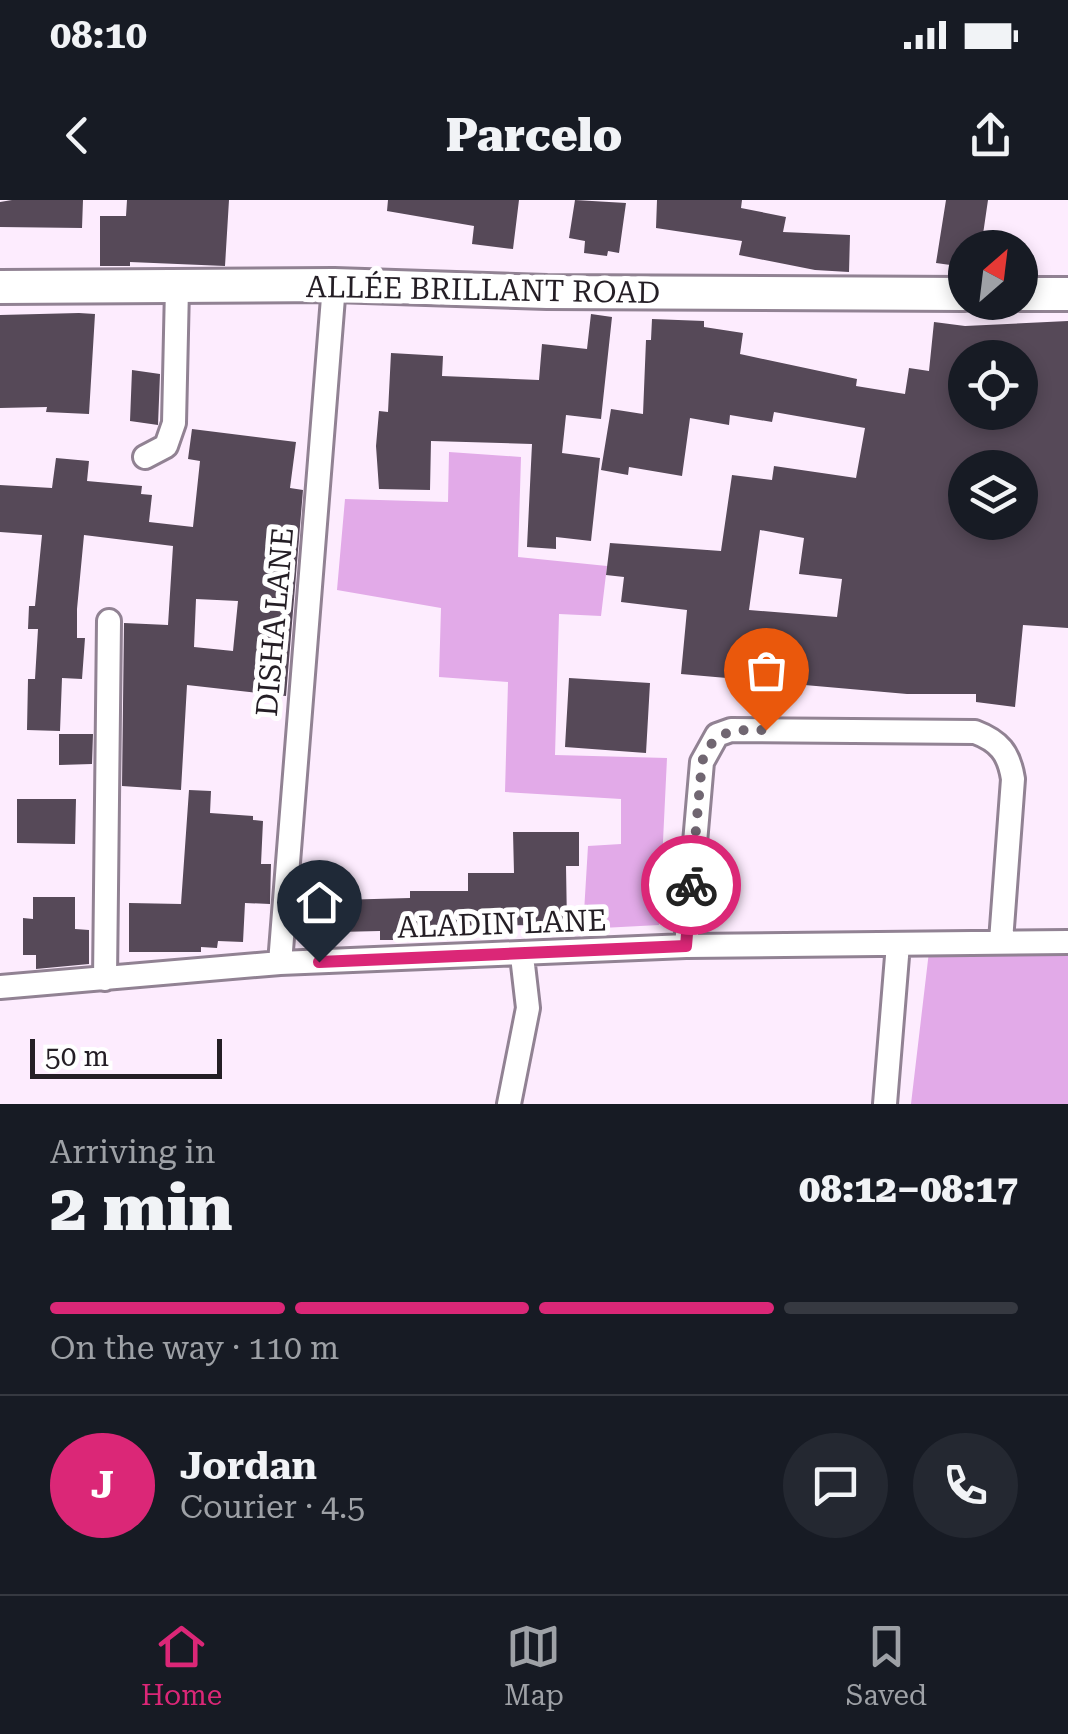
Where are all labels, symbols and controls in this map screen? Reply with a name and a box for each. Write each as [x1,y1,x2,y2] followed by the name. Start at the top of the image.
[50,13,147,57] text: 08:10
[50,108,105,163] icon: back
[963,108,1018,163] icon: share
[446,109,622,162] text: Parcelo
[948,230,1038,320] north arrow
[948,230,1038,540] map controls
[306,268,660,310] street label: ALLÉE BRILLANT ROAD
[948,340,1038,430] button: locate
[948,450,1038,540] button: layers
[249,526,300,718] street label: DISHA LANE
[724,628,809,731] pin
[739,643,794,698] icon: bag
[641,835,741,935] courier
[664,858,719,913] icon: bike
[277,860,362,963] pin
[292,875,347,930] icon: home
[397,902,607,945] street label: ALADIN LANE
[30,1034,222,1078] scale bar
[45,1040,109,1073] text: 50 m
[50,1133,215,1171] text: Arriving in
[799,1167,1018,1211] text: 08:12–08:17
[50,1170,233,1246] text: 2 min
[50,1329,339,1367] text: On the way · 110 m
[783,1433,888,1538] button: chat
[913,1433,1018,1538] button: phone
[180,1444,317,1488] text: Jordan
[91,1463,114,1507] text: J
[180,1488,365,1526] text: Courier · 4.5
[141,1619,222,1712] tab: Home
[504,1619,564,1712] tab: Map
[846,1619,927,1712] tab: Saved

